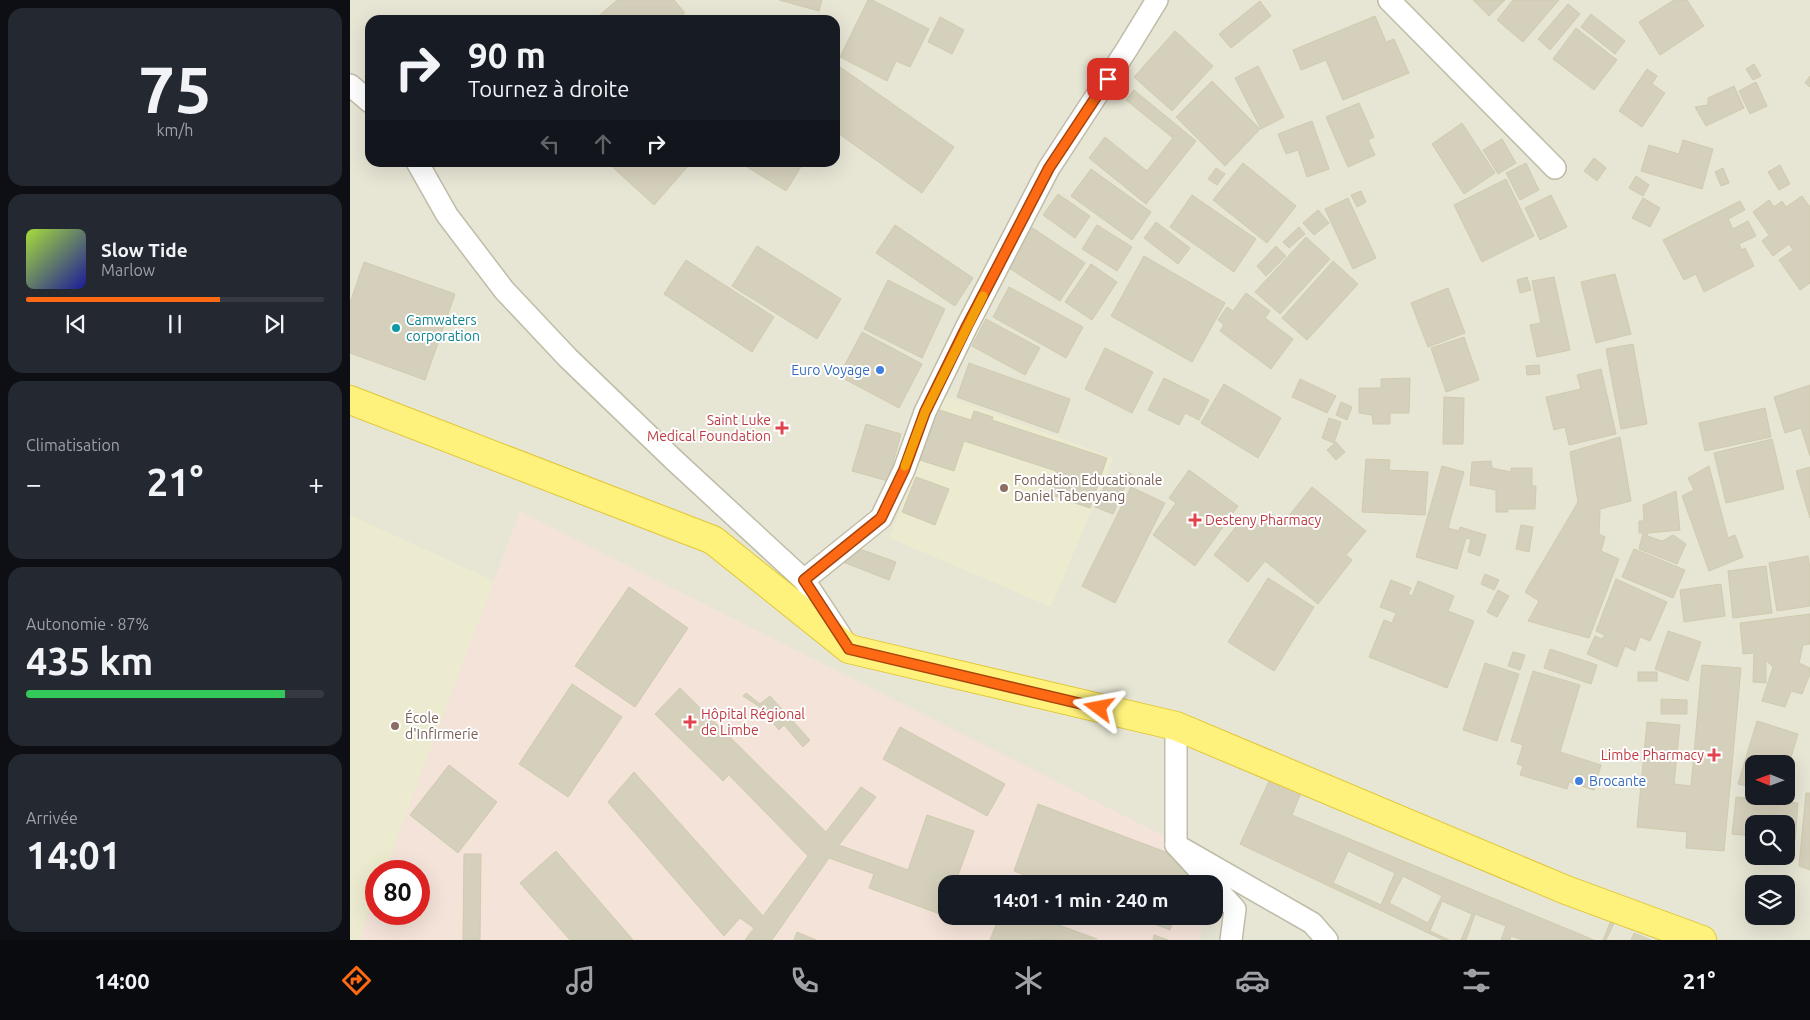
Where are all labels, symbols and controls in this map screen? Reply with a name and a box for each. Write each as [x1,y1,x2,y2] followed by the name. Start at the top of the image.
[385,35,450,100] icon: right
[468,35,546,75] text: 90 m
[138,52,212,125] text: 75
[1087,58,1129,100] pin
[1094,65,1122,93] icon: arrive
[468,76,629,101] text: Tournez à droite
[157,121,193,139] text: km/h
[536,130,564,158] icon: left
[589,130,617,158] icon: ahead
[642,130,670,158] icon: right
[101,239,188,261] text: Slow Tide
[101,261,155,279] text: Marlow
[62,310,90,338] icon: previous
[161,310,189,338] icon: pause
[260,310,288,338] icon: next
[406,312,480,344] place label: Camwaters corporation
[390,322,402,334] marker: Camwaters corporation
[791,362,870,378] place label: Euro Voyage
[874,364,886,376] marker: Euro Voyage
[647,412,771,444] place label: Saint Luke Medical Foundation
[775,421,789,435] marker: Saint Luke Medical Foundation
[26,436,120,454] text: Climatisation
[147,461,203,503] text: 21°
[26,468,42,499] text: −
[308,468,324,499] text: +
[1014,472,1162,504] place label: Fondation Educationale Daniel Tabenyang
[998,482,1010,494] marker: Fondation Educationale Daniel Tabenyang
[1205,512,1322,528] place label: Desteny Pharmacy
[1189,514,1201,526] marker: Desteny Pharmacy
[26,615,149,633] text: Autonomie · 87%
[26,640,153,682] text: 435 km
[1072,681,1124,733] position arrow
[701,706,805,738] place label: Hôpital Régional de Limbe
[405,709,478,742] place label: École d'Infirmerie
[683,715,697,729] marker: Hôpital Régional de Limbe
[389,720,401,732] marker: École d'Infirmerie
[1601,747,1704,763] place label: Limbe Pharmacy
[1708,749,1720,761] marker: Limbe Pharmacy
[1745,755,1795,805] north arrow
[1745,755,1795,925] map controls
[1589,773,1646,789] place label: Brocante
[1573,775,1585,787] marker: Brocante
[26,809,78,827] text: Arrivée
[1745,815,1795,865] button: search
[26,834,121,876] text: 14:01
[365,860,430,925] speed limit sign: 80
[1745,875,1795,925] button: layers
[993,889,1168,911] text: 14:01 · 1 min · 240 m
[339,963,374,998] icon: directions
[563,963,598,998] icon: music
[787,963,822,998] icon: phone
[1011,963,1046,998] icon: climate
[1235,963,1270,998] icon: car
[1459,963,1494,998] icon: filters
[95,968,150,993] text: 14:00
[1683,968,1715,993] text: 21°

